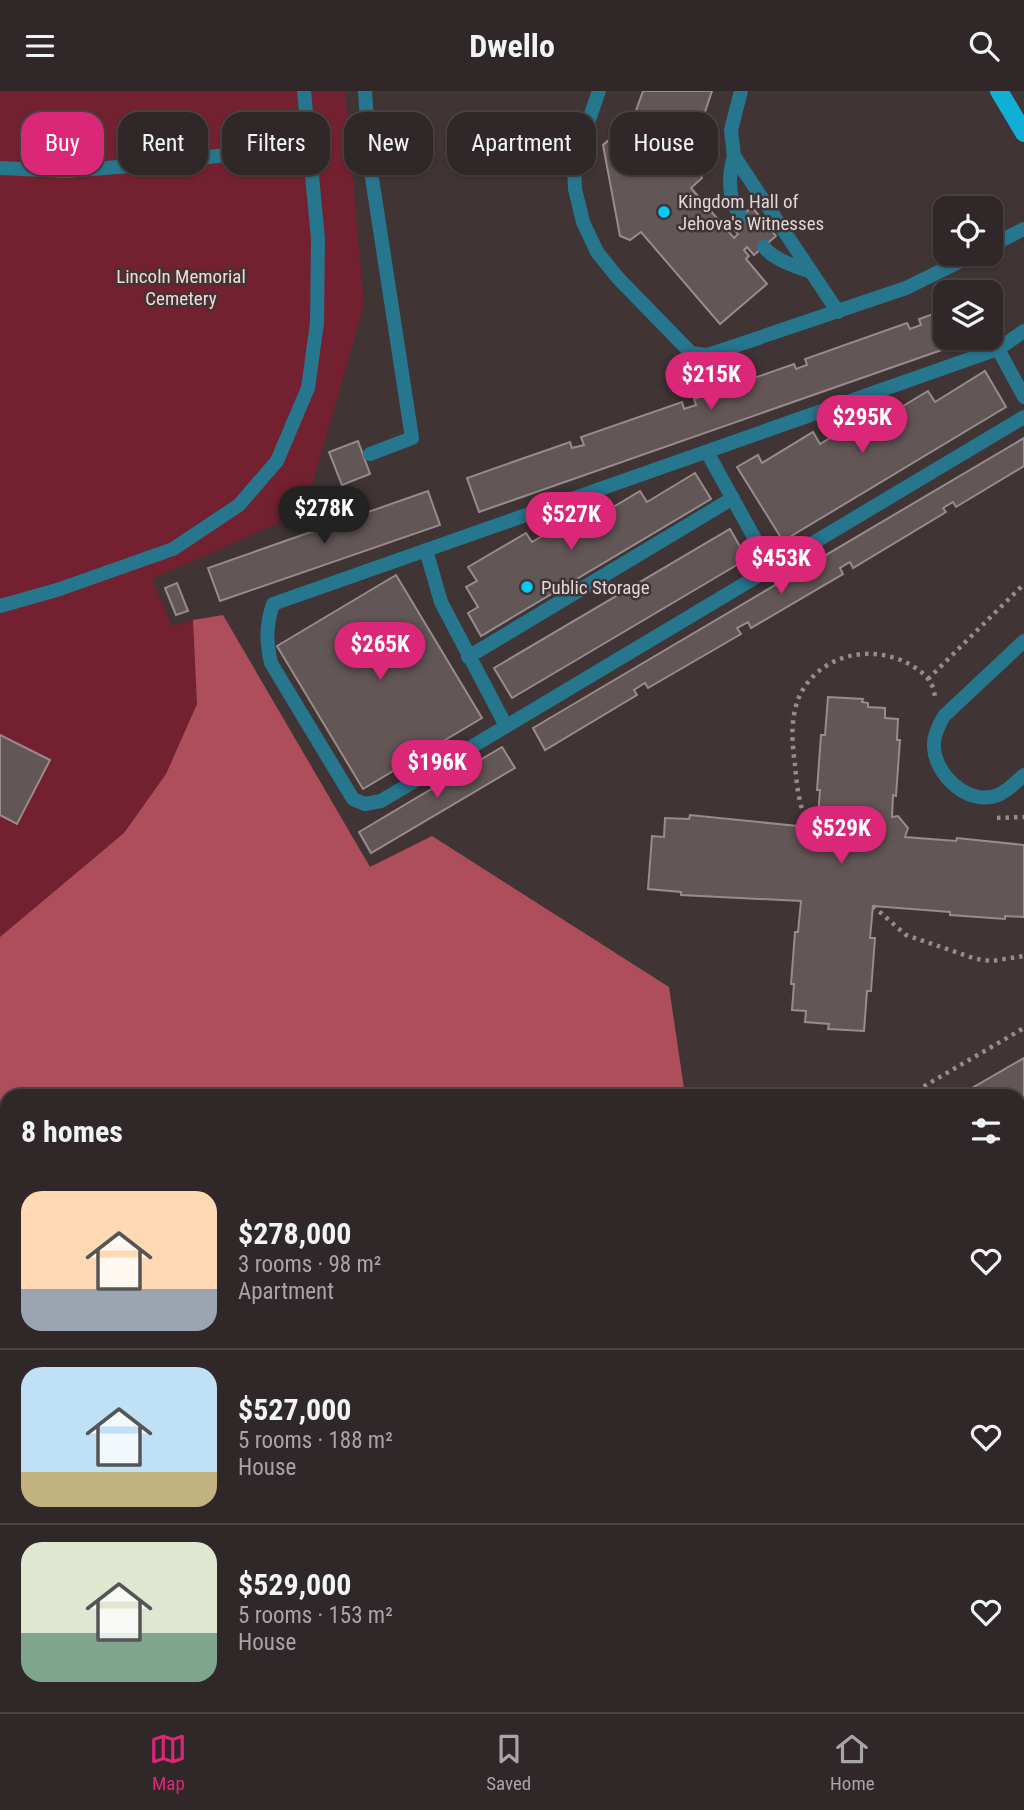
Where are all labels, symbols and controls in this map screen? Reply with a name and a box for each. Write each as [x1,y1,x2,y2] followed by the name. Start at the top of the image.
[21,27,59,65] icon: menu
[469,27,555,65] text: Dwello
[965,27,1003,65] icon: search
[21,112,104,175] chip: Buy
[118,112,208,175] chip: Rent
[222,112,330,175] chip: Filters
[344,112,433,175] chip: New
[447,112,596,175] chip: Apartment
[610,112,718,175] chip: House
[678,190,824,235] place label: Kingdom Hall of Jehova's Witnesses
[933,196,1003,350] map controls
[933,196,1003,266] button: locate
[656,204,672,220] marker: Kingdom Hall of Jehova's Witnesses
[116,265,246,310] park label: Lincoln Memorial Cemetery
[933,280,1003,350] button: layers
[662,353,760,412] pin: $215K
[681,361,741,388] text: $215K
[813,395,911,455] pin: $295K
[832,404,892,431] text: $295K
[275,487,373,546] pin: $278K
[522,493,620,552] pin: $527K
[294,495,354,522] text: $278K
[541,501,601,528] text: $527K
[732,537,830,596] pin: $453K
[751,545,811,572] text: $453K
[541,576,650,599] place label: Public Storage
[519,579,535,595] marker: Public Storage
[331,623,429,682] pin: $265K
[350,631,410,658] text: $265K
[388,741,486,800] pin: $196K
[407,749,467,776] text: $196K
[792,807,890,866] pin: $529K
[811,815,871,842] text: $529K
[967,1112,1005,1150] icon: filters
[21,1114,123,1149] text: 8 homes
[238,1216,351,1251] text: $278,000
[77,1219,161,1303] icon: home
[967,1242,1005,1280] icon: heart
[238,1251,381,1278] text: 3 rooms · 98 m²
[238,1278,334,1305] text: Apartment
[238,1392,351,1427] text: $527,000
[77,1395,161,1479] icon: home
[967,1418,1005,1456] icon: heart
[238,1427,393,1454] text: 5 rooms · 188 m²
[238,1454,296,1481] text: House
[238,1567,351,1602] text: $529,000
[77,1570,161,1654] icon: home
[967,1593,1005,1631] icon: heart
[238,1602,393,1629] text: 5 rooms · 153 m²
[238,1629,296,1656] text: House
[149,1730,187,1795] tab: Map
[486,1730,531,1795] tab: Saved
[830,1730,875,1795] tab: Home

